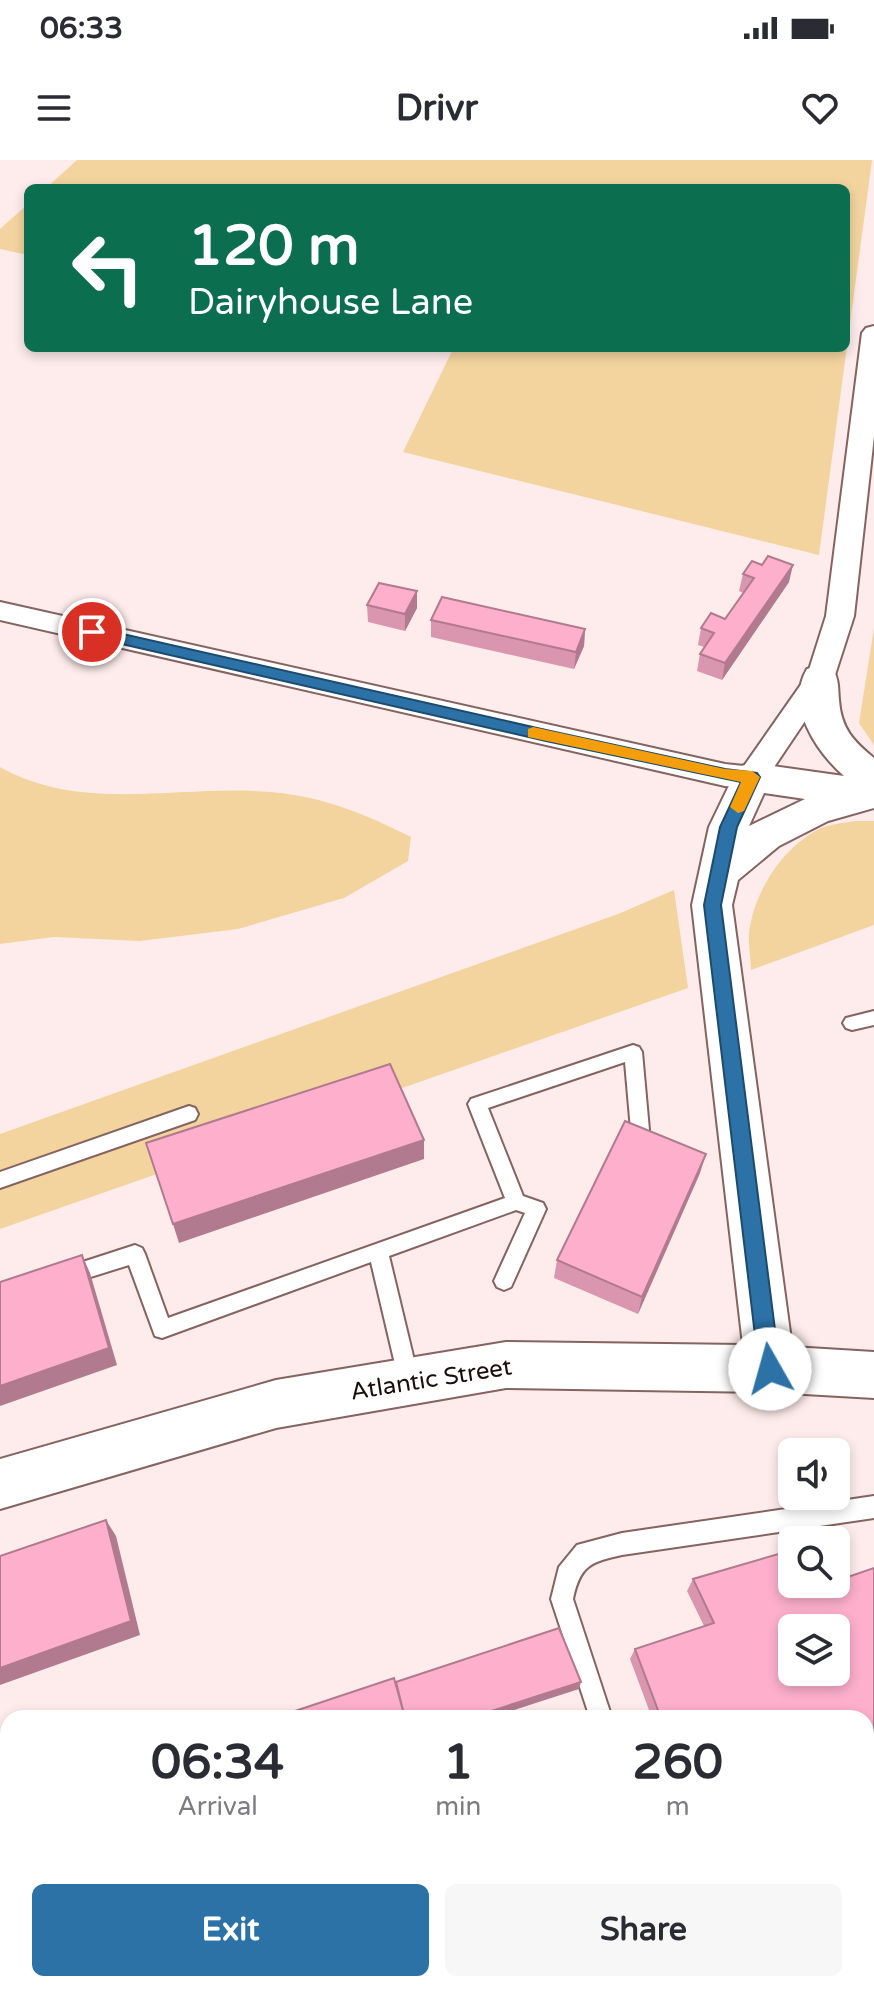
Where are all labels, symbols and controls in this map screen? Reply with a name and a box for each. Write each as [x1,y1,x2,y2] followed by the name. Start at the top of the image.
[40,10,123,47] text: 06:33
[32,86,76,130] icon: menu
[798,86,842,130] icon: heart
[396,87,478,130] text: Drivr
[188,213,359,280] text: 120 m
[56,216,160,320] icon: left
[188,281,473,324] text: Dairyhouse Lane
[58,598,126,666] pin
[70,610,114,654] icon: arrive
[728,1327,812,1411] position arrow
[348,1352,514,1407] street label: Atlantic Street
[778,1438,850,1686] map controls
[778,1438,850,1510] button: sound
[778,1526,850,1598] button: search
[778,1614,850,1686] button: layers
[151,1734,284,1792] text: 06:34
[443,1734,473,1792] text: 1
[632,1734,723,1792] text: 260
[177,1791,258,1822] text: Arrival
[435,1791,481,1822] text: min
[666,1791,690,1822] text: m
[32,1884,429,1976] button: Exit
[445,1884,842,1976] button: Share

